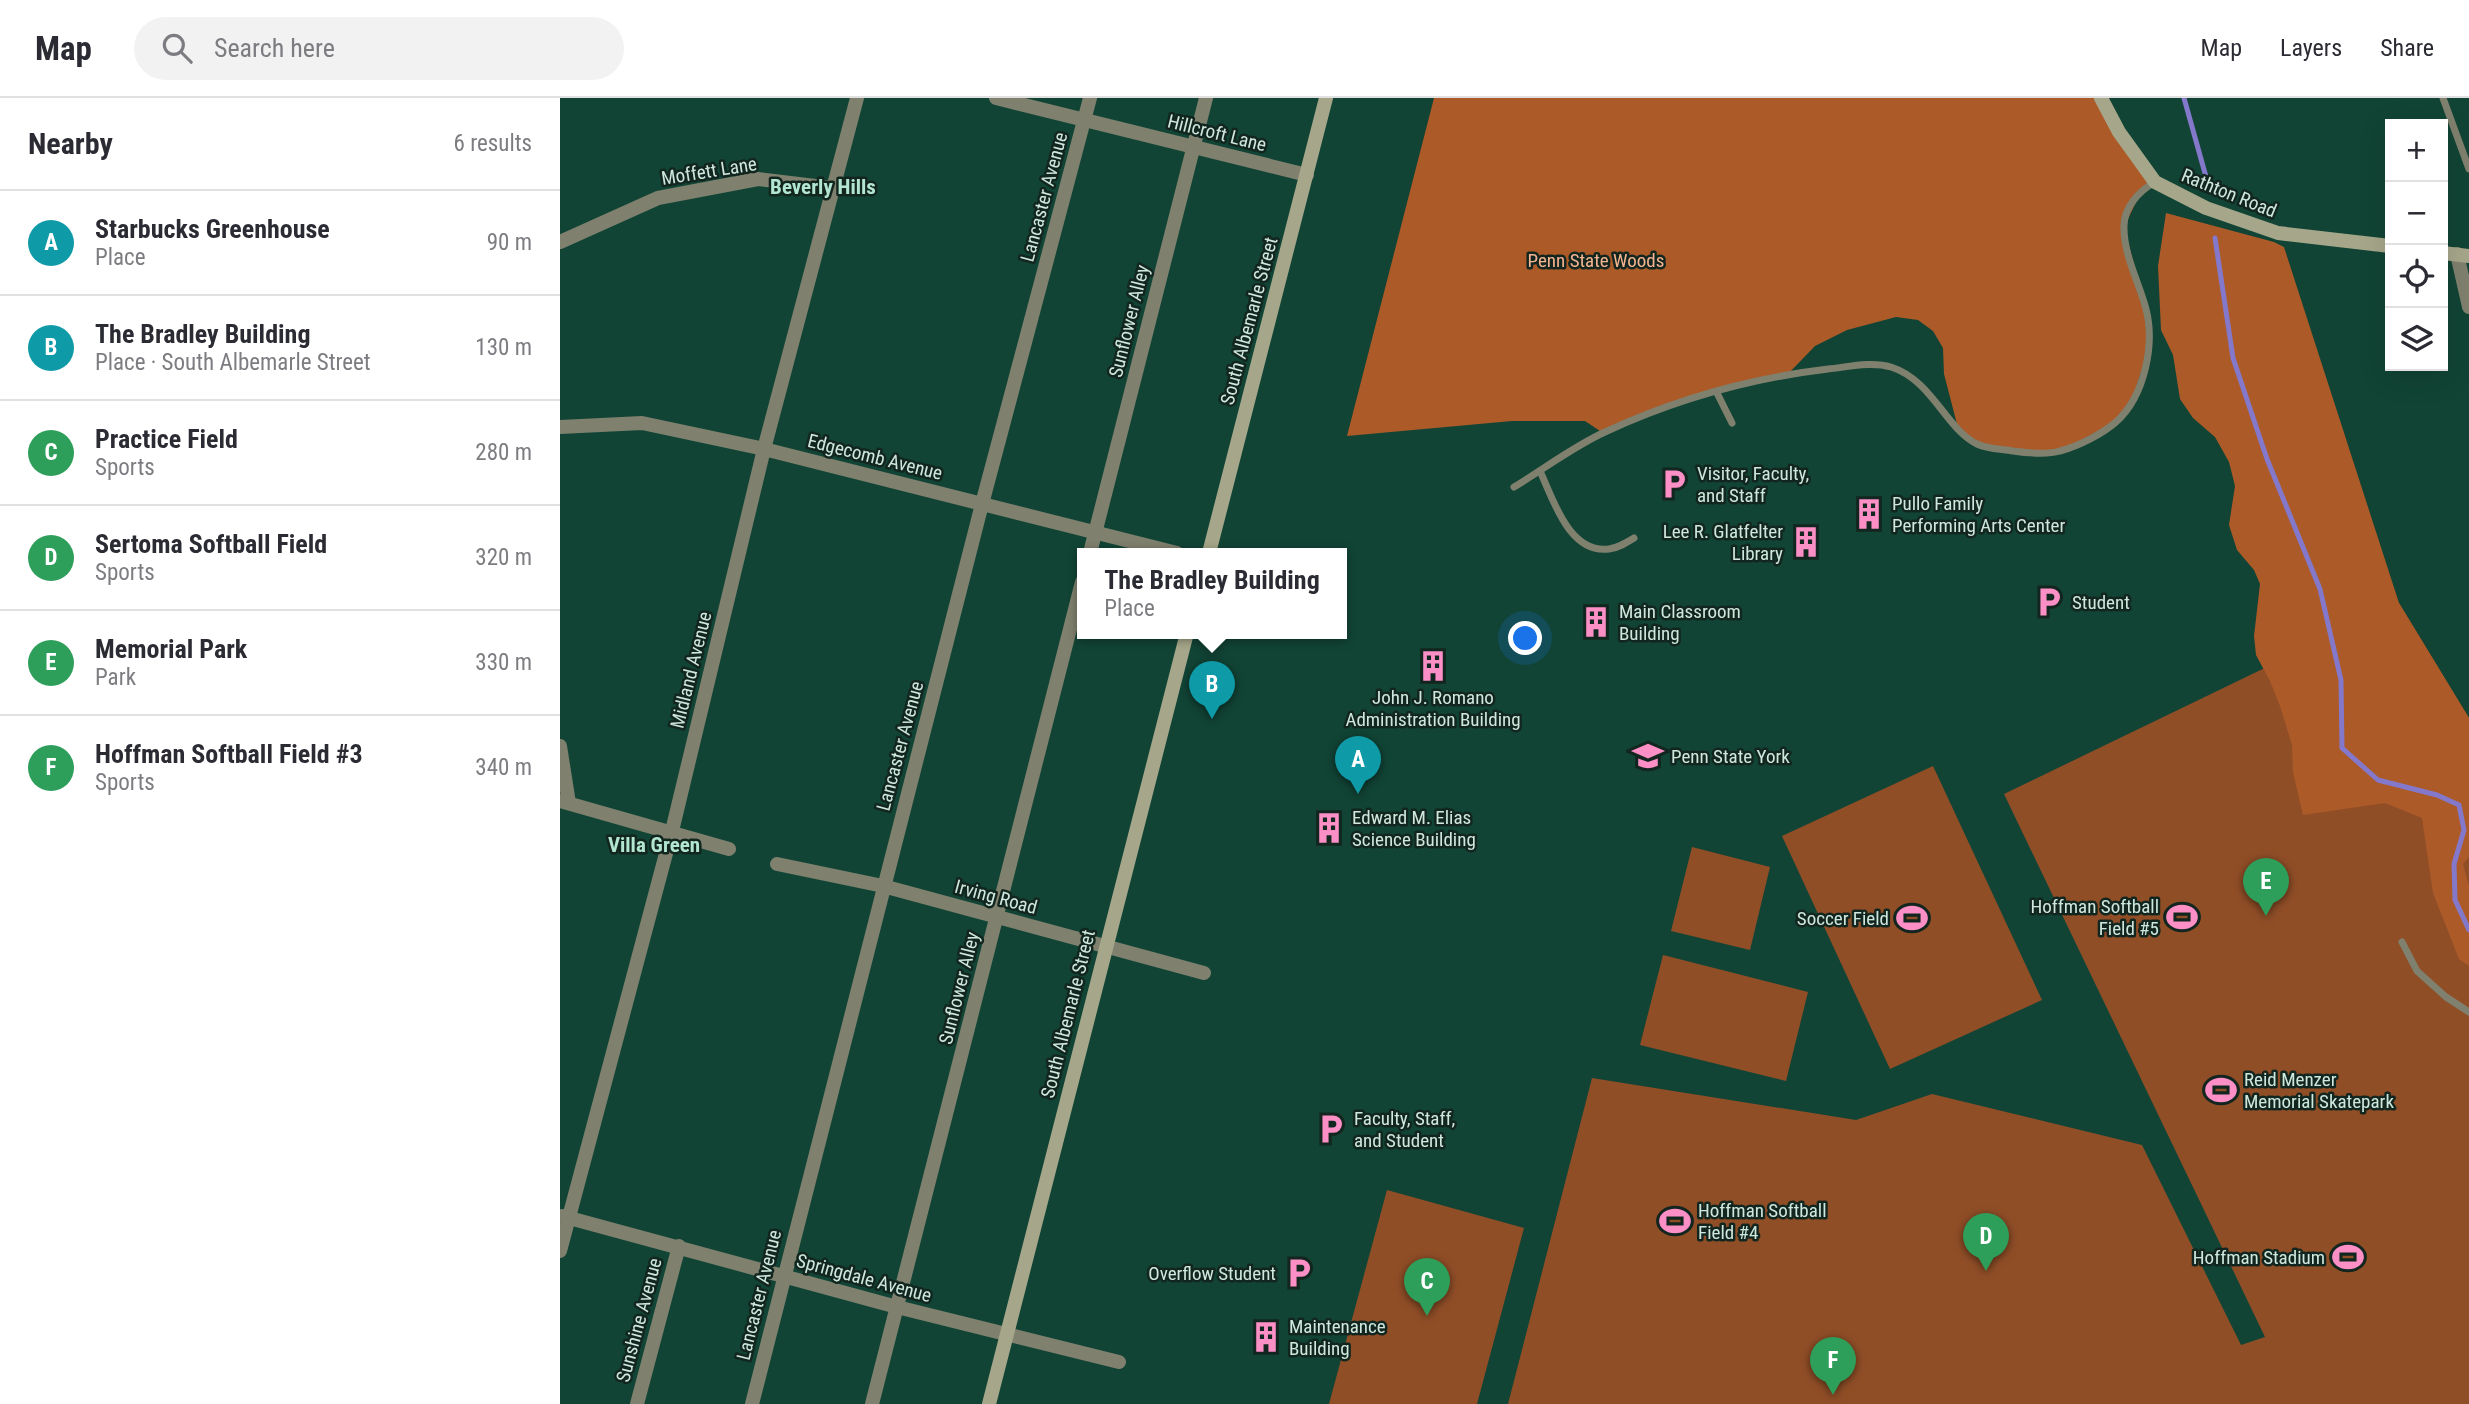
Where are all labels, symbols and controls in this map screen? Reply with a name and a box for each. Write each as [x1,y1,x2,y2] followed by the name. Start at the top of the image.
[134,17,624,80] search box
[35,29,92,68] text: Map
[158,29,196,67] icon: search
[214,33,335,63] text: Search here
[2201,34,2242,62] text: Map
[2280,34,2342,62] text: Layers
[2380,34,2434,62] text: Share
[1165,110,1269,156] street label: Hillcroft Lane
[2385,119,2448,371] map controls
[2385,119,2448,182] button: +
[28,126,113,161] text: Nearby
[454,130,532,157] text: 6 results
[1016,130,1072,264] street label: Lancaster Avenue
[660,152,759,190] street label: Moffett Lane
[2178,163,2280,223] street label: Rathton Road
[770,175,876,199] district label: Beverly Hills
[2385,182,2448,245] button: −
[95,214,330,244] text: Starbucks Greenhouse
[44,229,58,256] text: A
[487,229,532,256] text: 90 m
[1216,235,1282,407] street label: South Albemarle Street
[95,244,145,271] text: Place
[2385,245,2448,308] button: locate
[1528,249,1664,272] park label: Penn State Woods
[1104,262,1154,380] street label: Sunflower Alley
[2385,308,2448,371] button: layers
[95,319,310,349] text: The Bradley Building
[45,334,57,361] text: B
[475,334,532,361] text: 130 m
[95,349,371,376] text: Place · South Albemarle Street
[95,424,238,454] text: Practice Field
[805,429,945,485] street label: Edgecomb Avenue
[44,439,58,466] text: C
[475,439,532,466] text: 280 m
[95,454,155,481] text: Sports
[1697,462,1809,507] place label: Visitor, Faculty, and Staff
[1657,467,1691,501] parking icon: Visitor, Faculty, and Staff
[1892,492,2065,537] place label: Pullo Family Performing Arts Center
[1852,497,1886,531] building icon: Pullo Family Performing Arts Center
[1663,520,1783,565] place label: Lee R. Glatfelter Library
[1789,525,1823,559] building icon: Lee R. Glatfelter Library
[95,529,327,559] text: Sertoma Softball Field
[45,544,58,571] text: D
[475,544,532,571] text: 320 m
[1077,548,1347,639] popup
[95,559,155,586] text: Sports
[1104,565,1320,595] text: The Bradley Building
[2032,585,2066,619] parking icon: Student
[2072,591,2130,614] place label: Student
[1104,595,1155,622] text: Place
[1619,600,1741,645] place label: Main Classroom Building
[1579,605,1613,639] building icon: Main Classroom Building
[665,609,717,731] street label: Midland Avenue
[1508,621,1542,655] your location
[95,634,247,664] text: Memorial Park
[45,649,57,676] text: E
[475,649,532,676] text: 330 m
[1416,649,1450,683] building icon: John J. Romano Administration Building
[1189,661,1235,719] pin: B
[95,664,136,691] text: Park
[872,679,928,813] street label: Lancaster Avenue
[1345,686,1521,731] place label: John J. Romano Administration Building
[1335,736,1381,794] pin: A
[95,739,363,769] text: Hoffman Softball Field #3
[1631,739,1665,773] school or university icon: Penn State York
[1671,745,1790,768] place label: Penn State York
[46,754,56,781] text: F
[475,754,532,781] text: 340 m
[95,769,155,796] text: Sports
[1352,806,1476,851] place label: Edward M. Elias Science Building
[1312,811,1346,845] building icon: Edward M. Elias Science Building
[608,833,700,857] district label: Villa Green
[2243,858,2289,916] pin: E
[952,875,1040,919] street label: Irving Road
[2030,895,2159,940] place label: Hoffman Softball Field #5
[2165,900,2199,934] sports icon: Hoffman Softball Field #5
[1895,901,1929,935] sports icon: Soccer Field
[1797,907,1889,930] place label: Soccer Field
[1036,927,1100,1101] street label: South Albemarle Street
[934,929,984,1047] street label: Sunflower Alley
[2244,1068,2394,1113] place label: Reid Menzer Memorial Skatepark
[2204,1073,2238,1107] sports icon: Reid Menzer Memorial Skatepark
[1354,1107,1455,1152] place label: Faculty, Staff, and Student
[1314,1112,1348,1146] parking icon: Faculty, Staff, and Student
[1698,1199,1827,1244] place label: Hoffman Softball Field #4
[1658,1204,1692,1238] sports icon: Hoffman Softball Field #4
[1963,1213,2009,1271] pin: D
[732,1227,786,1362] street label: Lancaster Avenue
[2331,1240,2365,1274] sports icon: Hoffman Stadium
[2193,1246,2325,1269] place label: Hoffman Stadium
[794,1249,934,1307] street label: Springdale Avenue
[611,1255,667,1385] street label: Sunshine Avenue
[1282,1256,1316,1290] parking icon: Overflow Student
[1404,1258,1450,1316] pin: C
[1148,1262,1276,1285] place label: Overflow Student
[1289,1315,1386,1360] place label: Maintenance Building
[1249,1320,1283,1354] building icon: Maintenance Building
[1810,1337,1856,1395] pin: F

